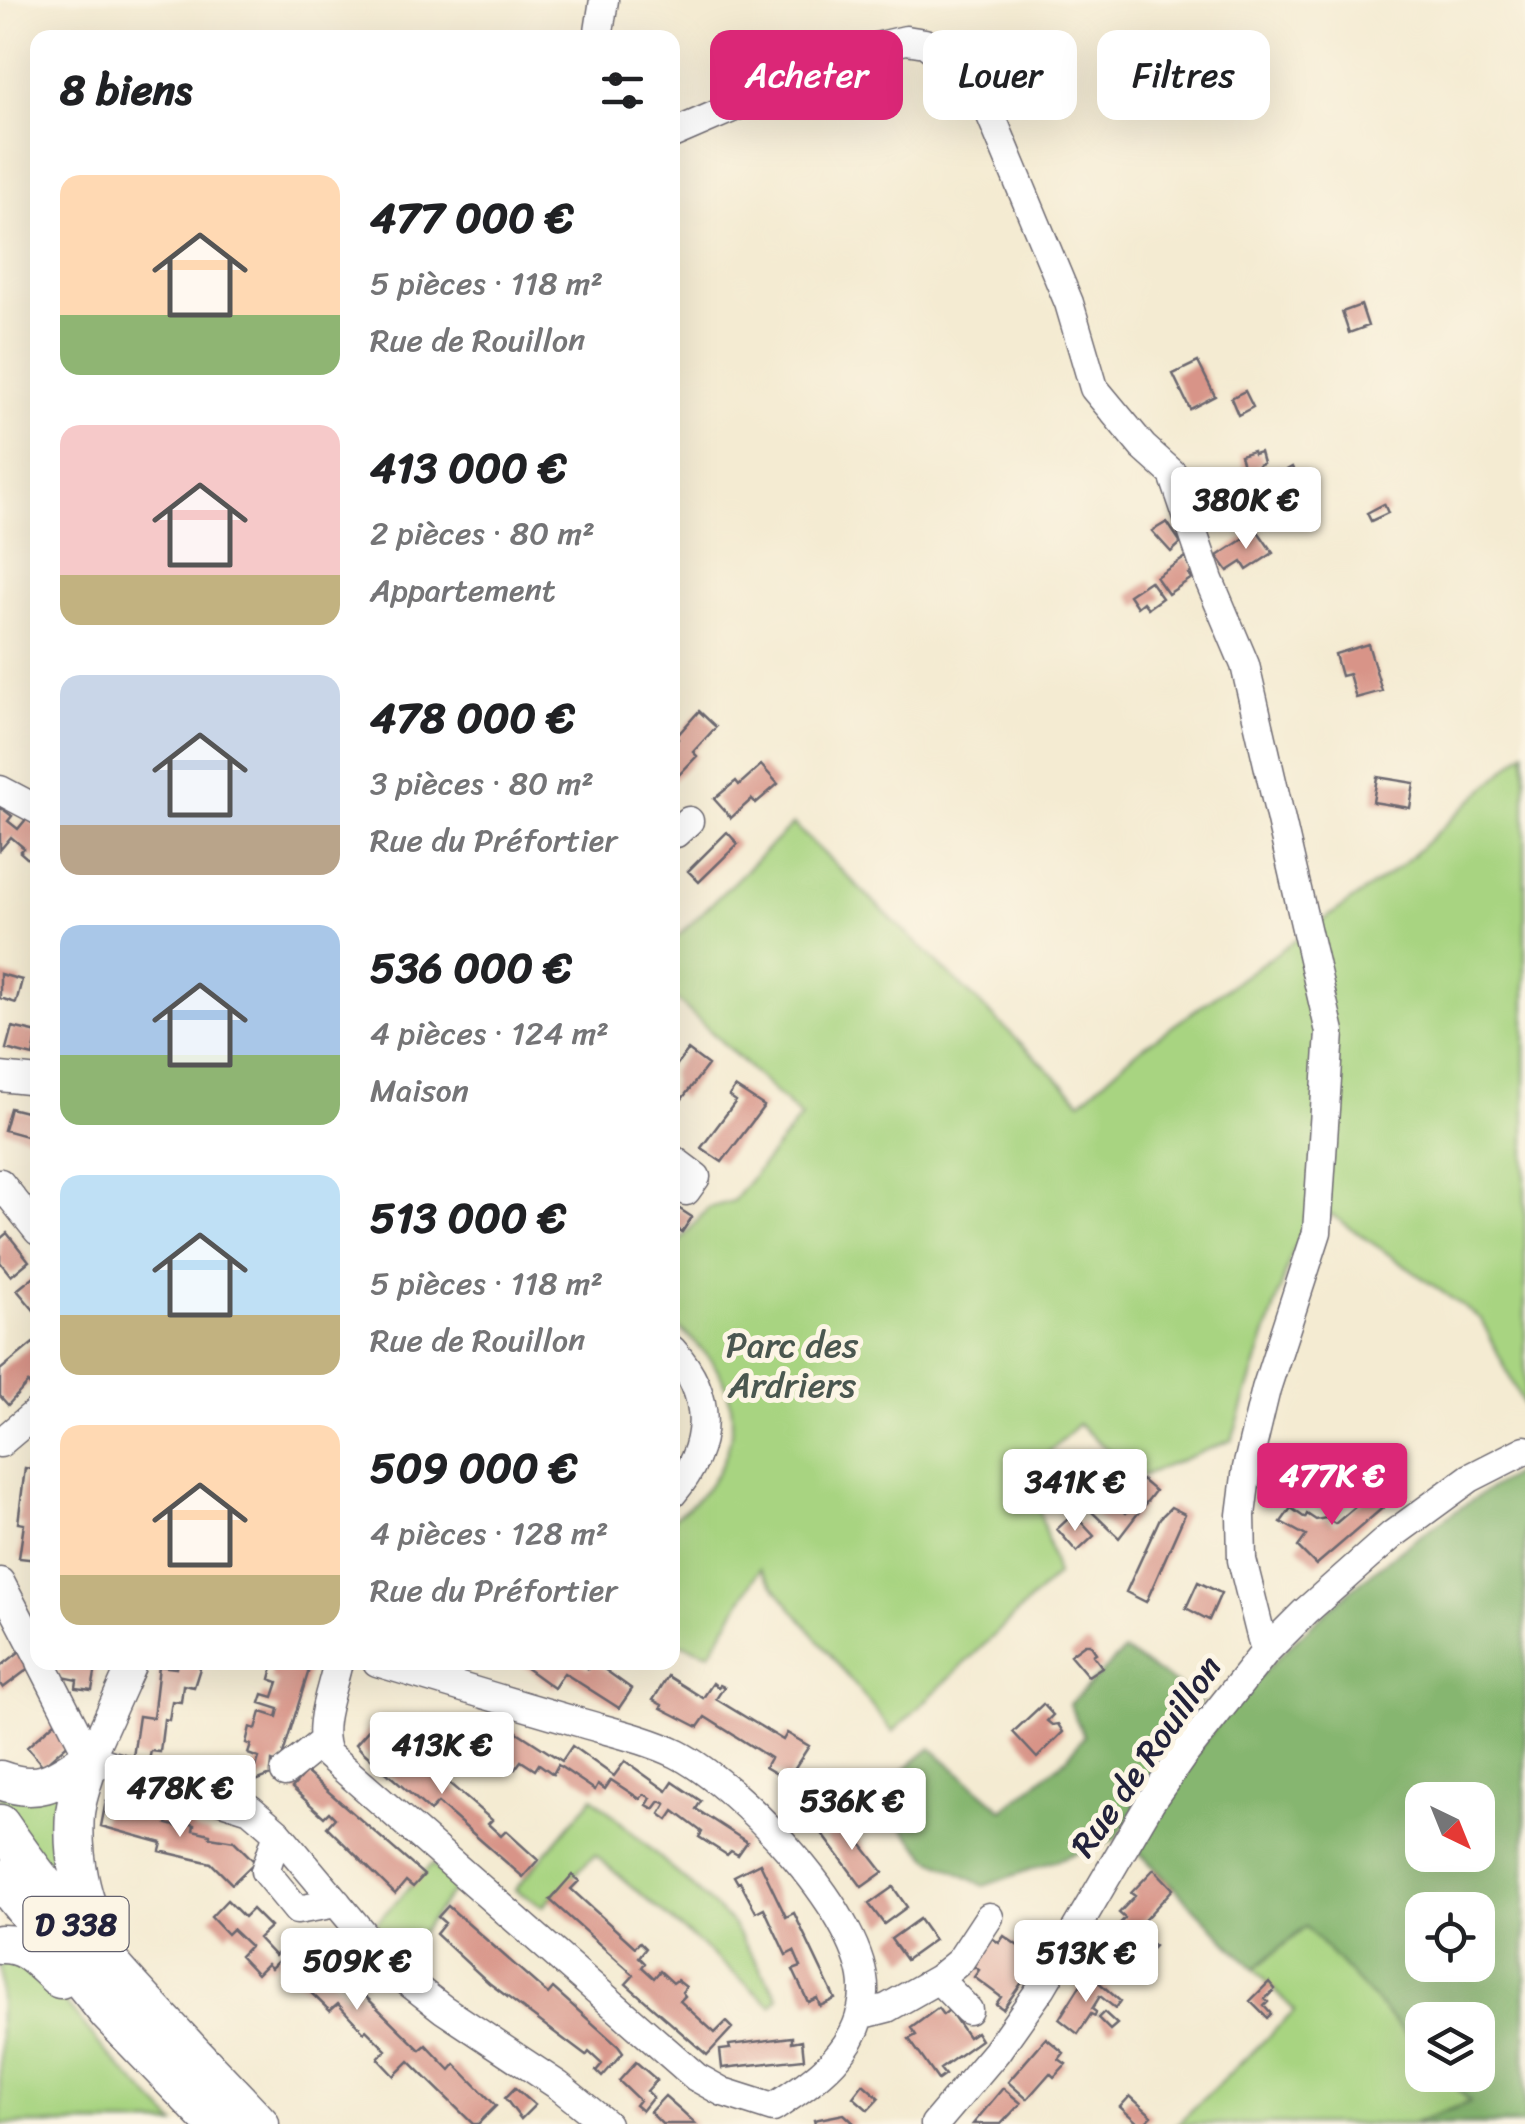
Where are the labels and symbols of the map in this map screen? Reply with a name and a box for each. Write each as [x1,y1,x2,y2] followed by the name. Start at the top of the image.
[1165,467,1327,552] pin: 380K €
[726,1314,859,1416] park label: Parc des Ardriers
[1251,1443,1413,1528] pin: 477K €
[994,1449,1156,1534] pin: 341K €
[1053,1642,1239,1870] street label: Rue de Rouillon
[361,1712,523,1797] pin: 413K €
[99,1755,261,1840] pin: 478K €
[771,1768,933,1853] pin: 536K €
[1405,1782,1495,1872] north arrow
[23,1897,128,1951] road number: D 338
[1005,1920,1167,2005] pin: 513K €
[276,1928,438,2013] pin: 509K €

